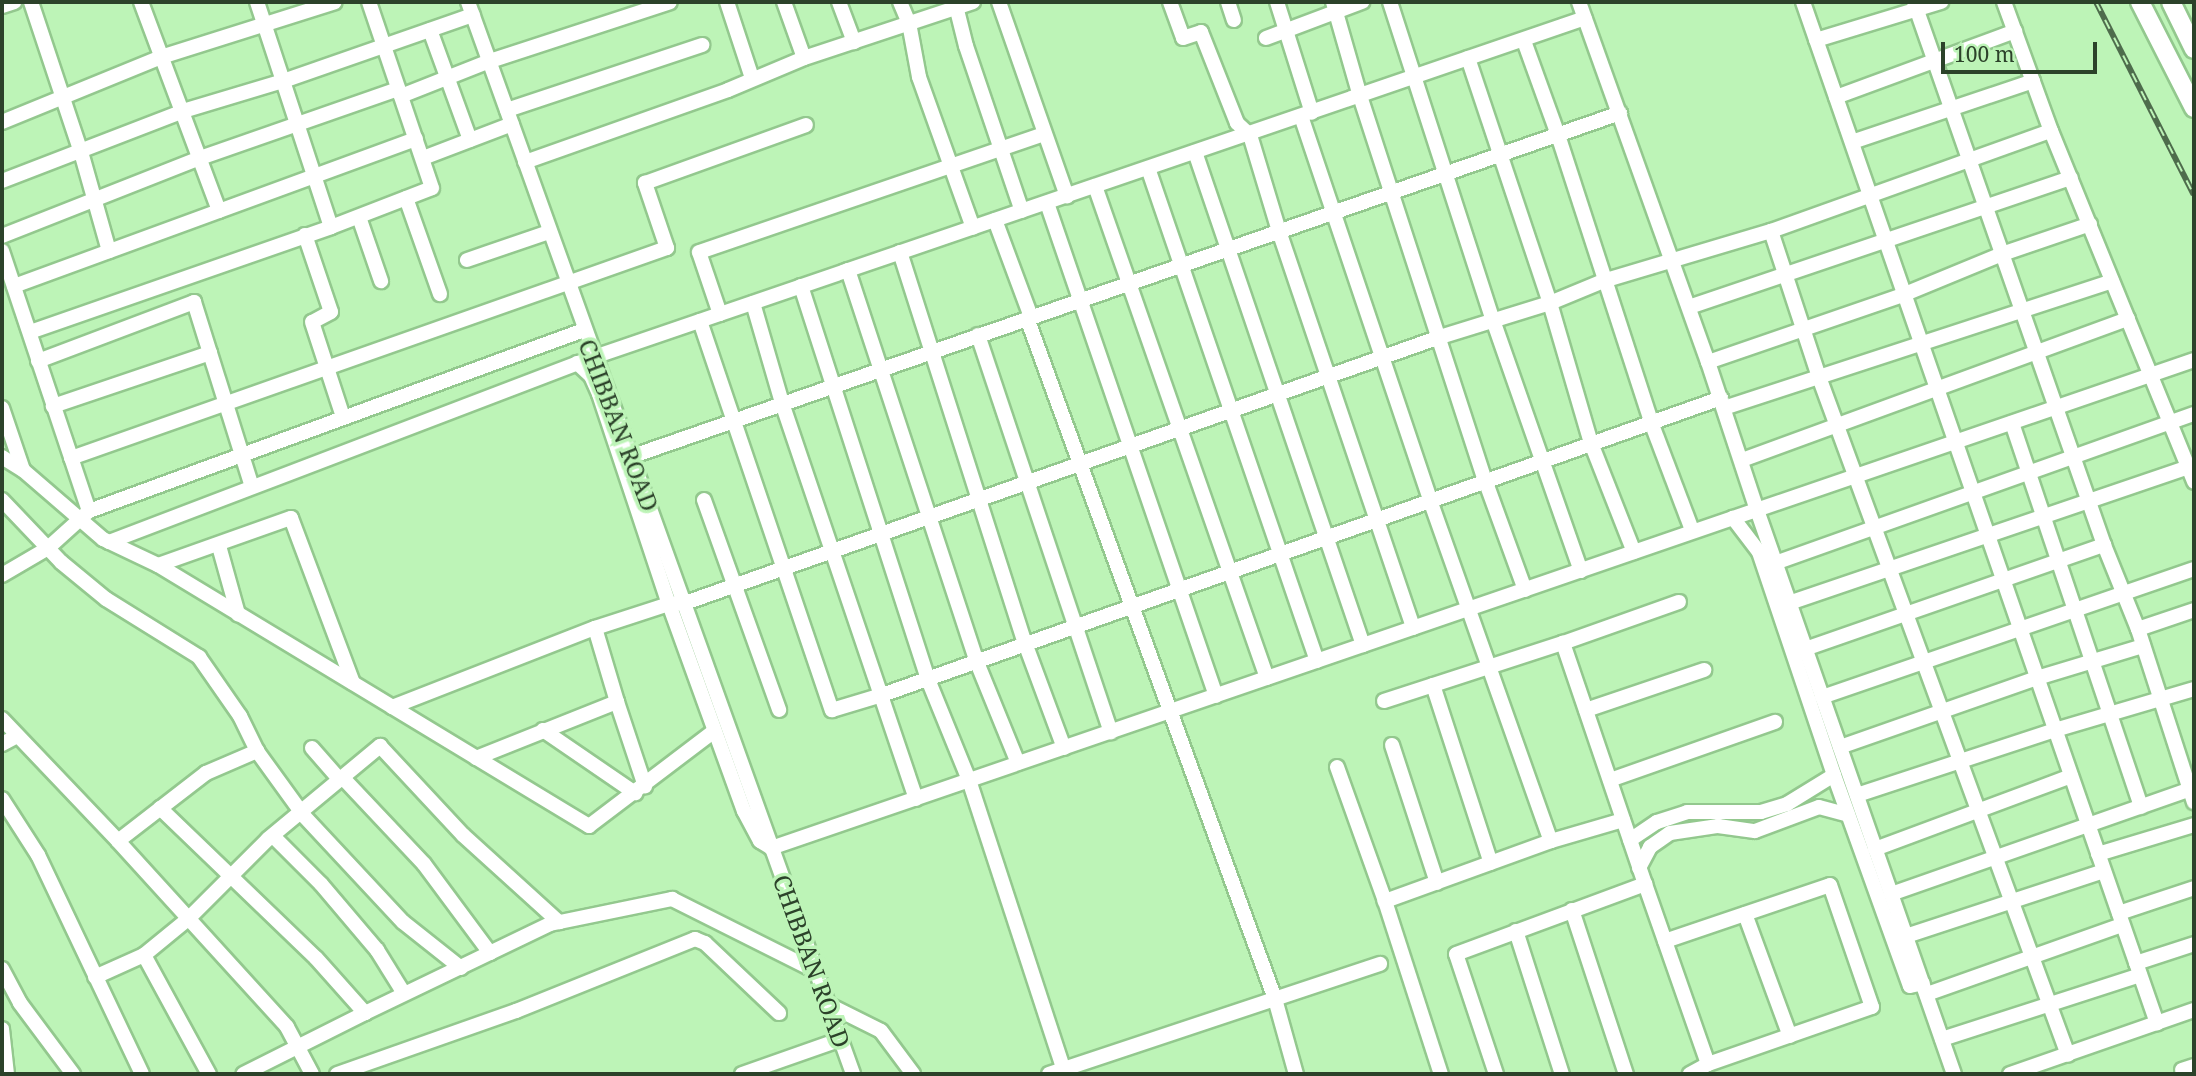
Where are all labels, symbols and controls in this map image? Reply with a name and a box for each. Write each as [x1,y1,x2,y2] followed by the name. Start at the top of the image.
[1944,28,2100,72] scale bar
[1954,40,2015,68] text: 100 m
[573,335,665,515] street label: CHIBBAN ROAD
[767,871,857,1051] street label: CHIBBAN ROAD

